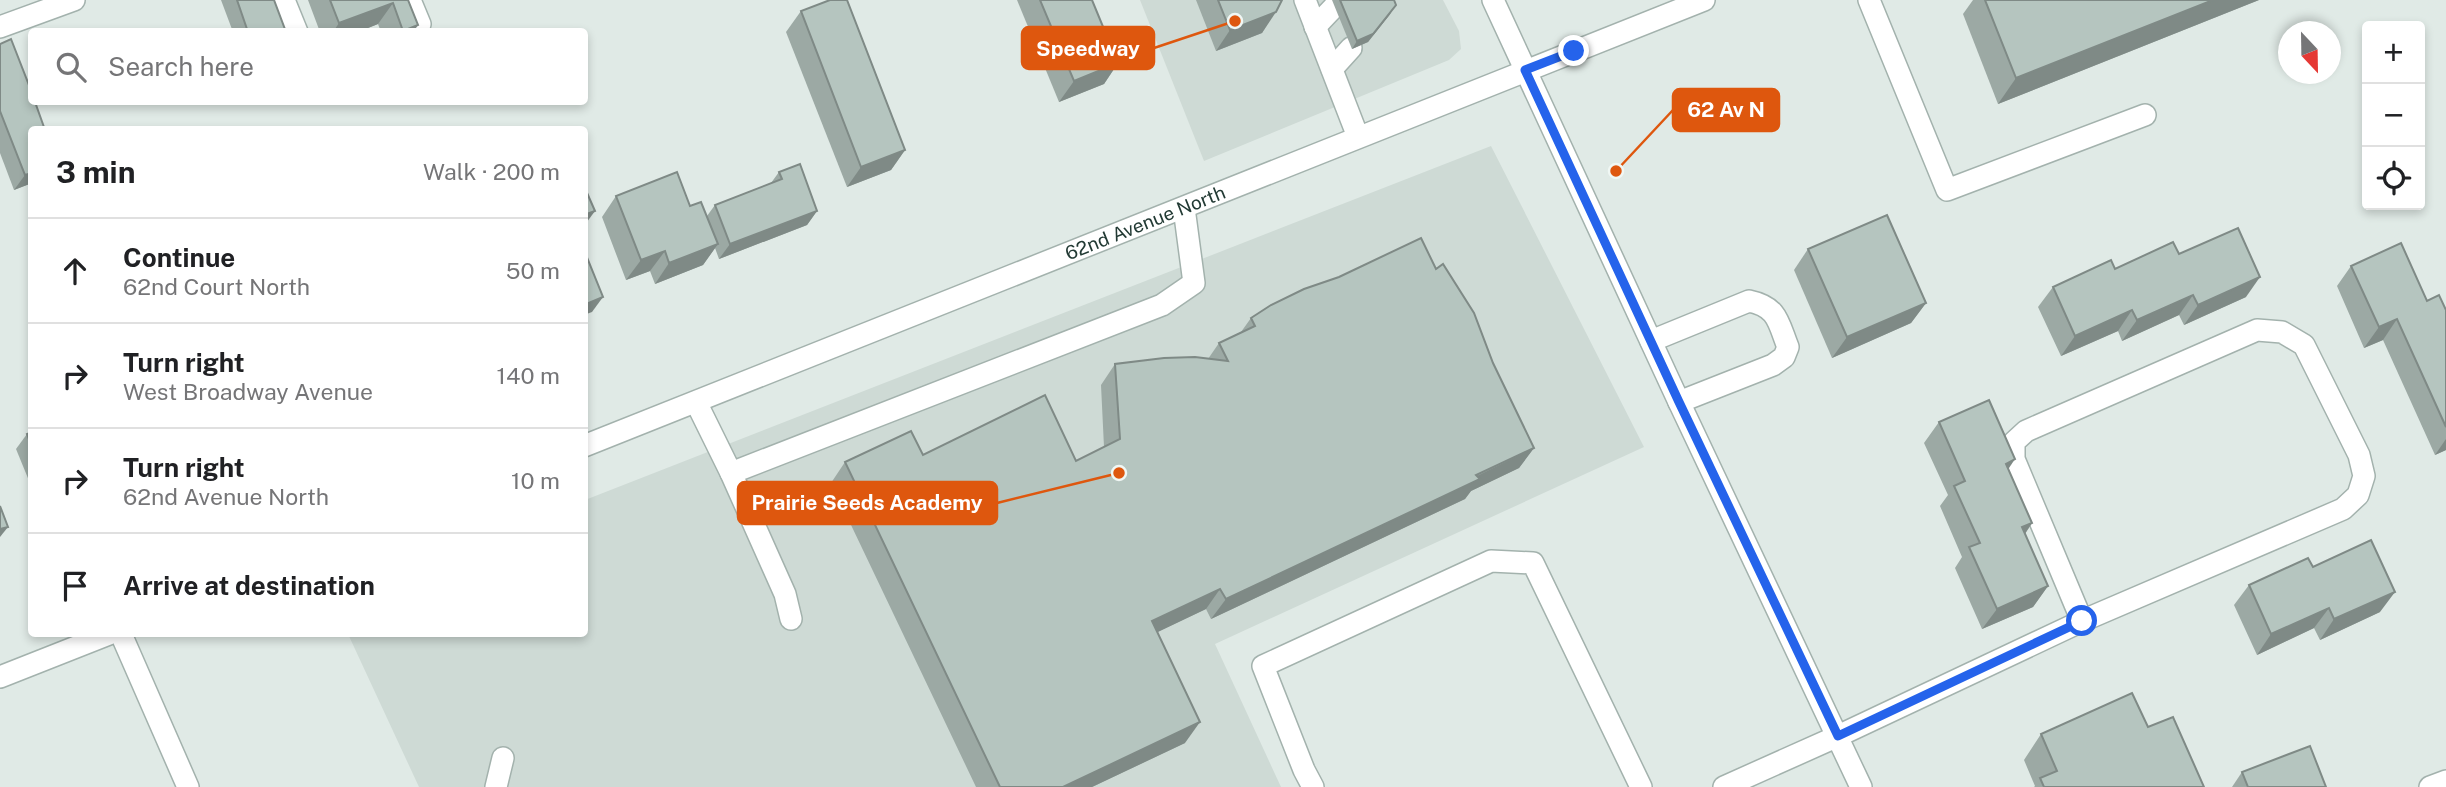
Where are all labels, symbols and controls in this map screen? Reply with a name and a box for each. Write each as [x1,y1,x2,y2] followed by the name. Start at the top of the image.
[2278,21,2341,84] north arrow
[2362,21,2425,210] map controls
[2362,21,2425,84] button: +
[1022,27,1154,69] callout: Speedway
[28,28,588,105] search box
[1558,35,1589,66] route end
[1036,36,1140,61] text: Speedway
[52,48,90,86] icon: search
[108,51,254,82] text: Search here
[2362,84,2425,147] button: −
[1673,89,1779,131] callout: 62 Av N
[1687,97,1765,122] text: 62 Av N
[2362,147,2425,210] button: locate
[56,154,135,190] text: 3 min
[423,158,560,185] text: Walk · 200 m
[1062,181,1228,264] street label: 62nd Avenue North
[123,242,235,273] text: Continue
[56,252,94,290] icon: ahead
[506,257,560,284] text: 50 m
[123,273,310,300] text: 62nd Court North
[123,347,245,378] text: Turn right
[56,357,94,395] icon: right
[497,362,560,389] text: 140 m
[123,378,373,405] text: West Broadway Avenue
[123,452,245,483] text: Turn right
[56,462,94,500] icon: right
[511,467,560,494] text: 10 m
[738,482,997,524] callout: Prairie Seeds Academy
[123,483,329,510] text: 62nd Avenue North
[751,490,983,515] text: Prairie Seeds Academy
[56,567,94,605] icon: arrive
[123,570,375,601] text: Arrive at destination
[2066,605,2097,636] route start

